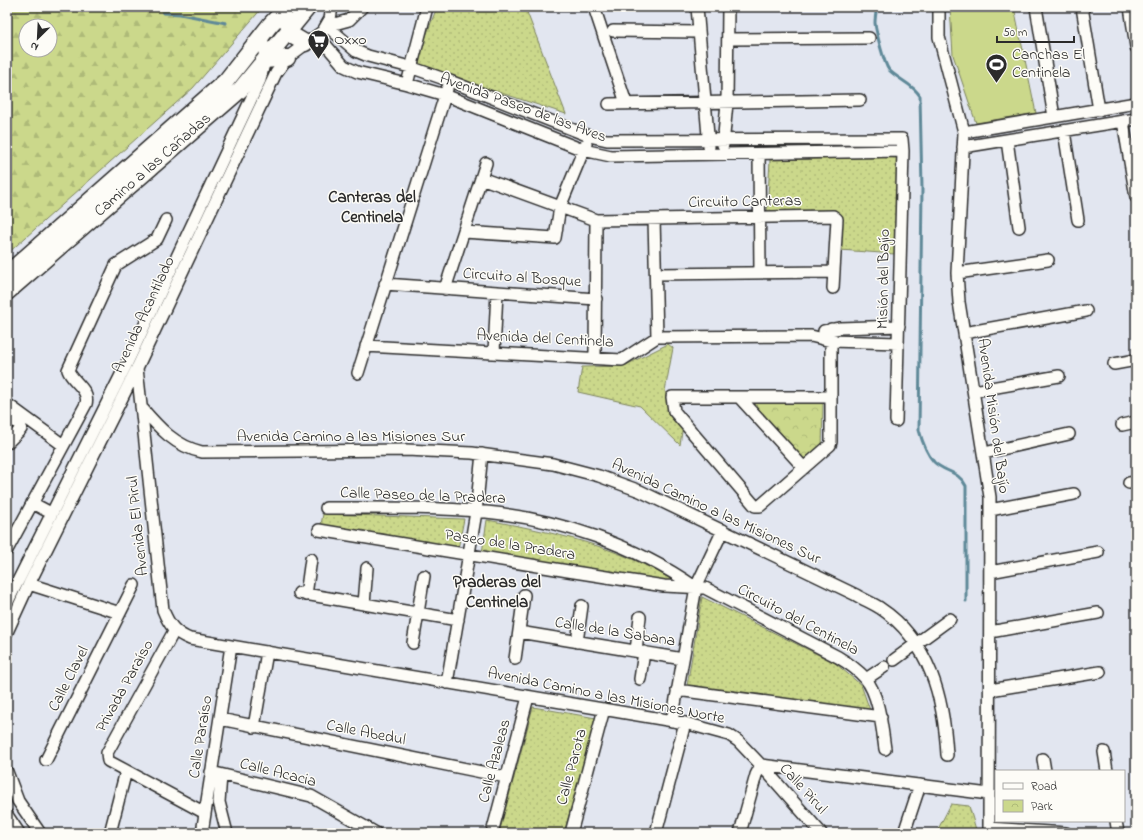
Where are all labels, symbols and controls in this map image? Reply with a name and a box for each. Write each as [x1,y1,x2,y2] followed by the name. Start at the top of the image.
[18,18,58,58] north arrow
[997,18,1074,44] scale bar
[1003,24,1027,42] text: 50 m
[305,27,331,60] supermarket icon: Oxxo
[334,28,367,52] place label: Oxxo
[28,37,41,55] text: N
[1012,43,1085,85] place label: Canchas El Centinela
[984,51,1010,84] sports icon: Canchas El Centinela
[436,67,610,149] street label: Avenida Paseo de las Aves
[89,107,217,223] street label: Camino a las Cañadas
[328,185,416,230] district label: Canteras del Centinela
[688,189,802,215] street label: Circuito Canteras
[871,229,897,329] street label: Misión del Bajío
[106,253,182,377] street label: Avenida Acantilado
[462,262,583,294] street label: Circuito al Bosque
[476,323,614,355] street label: Avenida del Centinela
[970,337,1016,495] street label: Avenida Misión del Bajío
[237,425,465,449] street label: Avenida Camino a las Misiones Sur
[607,453,825,571] street label: Avenida Camino a las Misiones Sur
[121,475,155,577] street label: Avenida El Pirul
[340,481,506,511] street label: Calle Paseo de la Pradera
[443,523,577,567] street label: Paseo de la Pradera
[453,570,541,615] district label: Praderas del Centinela
[733,578,863,662] street label: Circuito del Centinela
[553,611,677,653] street label: Calle de la Sabana
[90,635,160,737] street label: Privada Paraíso
[42,642,96,716] street label: Calle Clavel
[485,661,727,731] street label: Avenida Camino a las Misiones Norte
[183,694,219,780] street label: Calle Paraíso
[324,714,408,752] street label: Calle Abedul
[472,716,518,806] street label: Calle Azaleas
[550,726,594,808] street label: Calle Parota
[237,752,319,794] street label: Calle Acacia
[773,758,833,820] street label: Calle Pirul
[995,770,1125,822] legend
[1031,778,1057,796] text: Road
[1031,798,1053,816] text: Park

